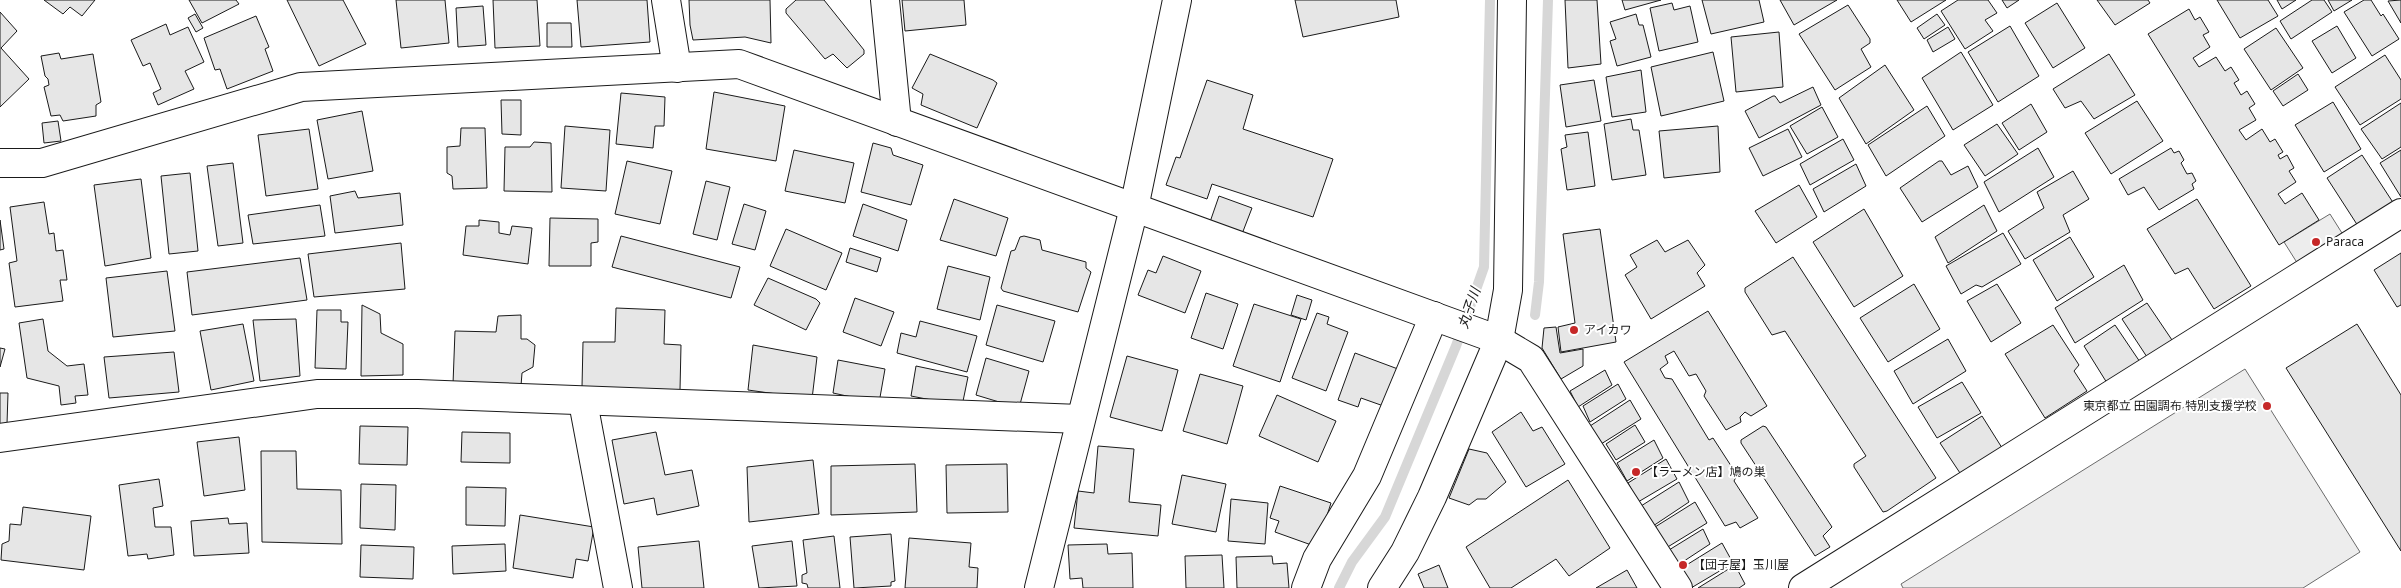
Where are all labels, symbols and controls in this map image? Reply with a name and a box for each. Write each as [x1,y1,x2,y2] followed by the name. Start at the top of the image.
[2326,233,2364,250] place label: Paraca
[2310,236,2322,248] marker: Paraca
[1453,283,1485,331] water label: 丸子川
[1584,321,1631,338] place label: アイカワ
[1568,324,1580,336] marker: アイカワ
[2083,397,2257,414] place label: 東京都立 田園調布 特別支援学校
[2261,400,2273,412] marker: 東京都立 田園調布 特別支援学校
[1646,463,1766,480] place label: 【ラーメン店】鳩の巣
[1630,466,1642,478] marker: 【ラーメン店】鳩の巣
[1693,556,1789,573] place label: 【団子屋】玉川屋
[1677,559,1689,571] marker: 【団子屋】玉川屋

